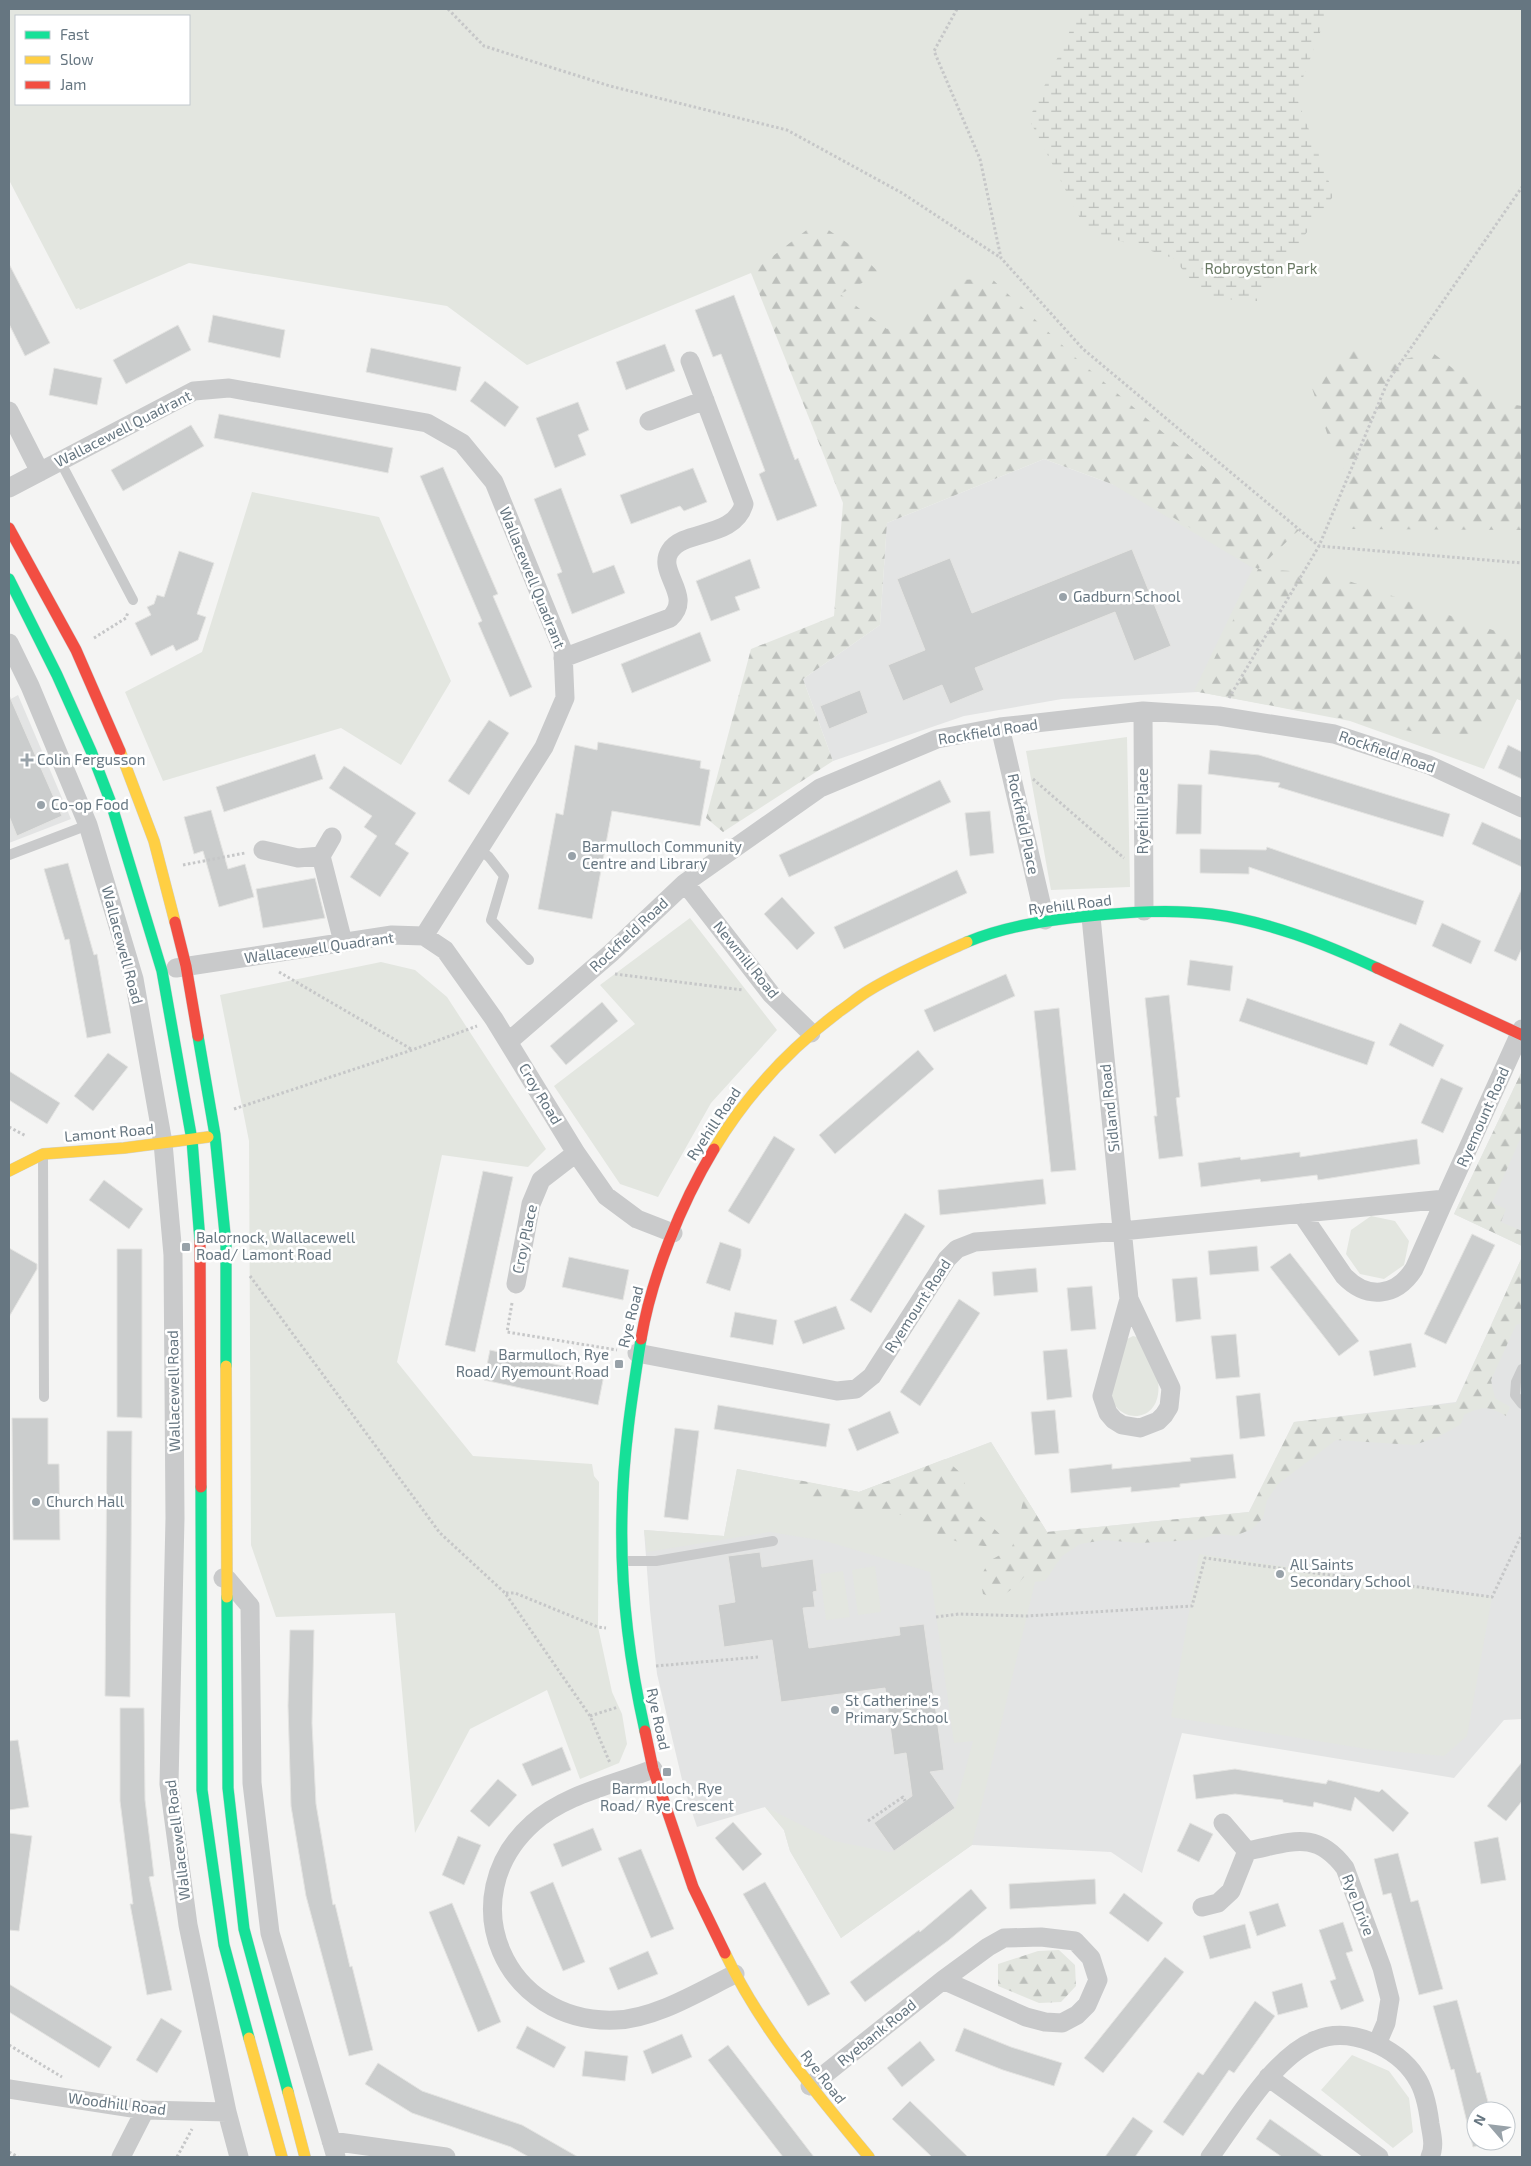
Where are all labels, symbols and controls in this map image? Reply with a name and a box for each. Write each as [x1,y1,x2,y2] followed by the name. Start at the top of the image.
[15,15,190,105] legend
[60,25,90,43] text: Fast
[60,50,94,68] text: Slow
[60,75,86,93] text: Jam
[1204,259,1318,277] park label: Robroyston Park
[51,386,195,471] street label: Wallacewell Quadrant
[495,504,570,652] street label: Wallacewell Quadrant
[1073,587,1181,605] place label: Gadburn School
[1057,591,1069,603] marker: Gadburn School
[937,714,1039,748] street label: Rockfield Road
[1337,726,1438,776] street label: Rockfield Road
[37,750,146,768] place label: Colin Fergusson
[21,754,33,766] marker: Colin Fergusson
[1133,768,1151,854] street label: Ryehill Place
[1004,772,1043,876] street label: Rockfield Place
[51,795,129,813] place label: Co-op Food
[35,799,47,811] marker: Co-op Food
[582,837,742,872] place label: Barmulloch Community Centre and Library
[566,850,578,862] marker: Barmulloch Community Centre and Library
[99,884,147,1006] street label: Wallacewell Road
[1027,890,1113,918] street label: Ryehill Road
[585,893,671,975] street label: Rockfield Road
[710,917,783,1002] street label: Newmill Road
[243,928,395,967] street label: Wallacewell Quadrant
[516,1060,566,1127] street label: Croy Road
[1095,1063,1123,1153] street label: Sidland Road
[1452,1064,1512,1169] street label: Ryemount Road
[682,1084,744,1163] street label: Ryehill Road
[63,1119,154,1145] street label: Lamont Road
[508,1202,540,1275] street label: Croy Place
[196,1228,356,1263] place label: Balornock, Wallacewell Road/ Lamont Road
[180,1241,192,1253] marker: Balornock, Wallacewell Road/ Lamont Road
[880,1255,954,1356] street label: Ryemount Road
[614,1284,646,1350] street label: Rye Road
[163,1330,183,1452] street label: Wallacewell Road
[456,1345,609,1380] place label: Barmulloch, Rye Road/ Ryemount Road
[613,1358,625,1370] marker: Barmulloch, Rye Road/ Ryemount Road
[46,1492,125,1510] place label: Church Hall
[30,1496,42,1508] marker: Church Hall
[1290,1555,1411,1590] place label: All Saints Secondary School
[1274,1568,1286,1580] marker: All Saints Secondary School
[644,1686,674,1752] street label: Rye Road
[845,1691,948,1726] place label: St Catherine's Primary School
[829,1704,841,1716] marker: St Catherine's Primary School
[661,1766,673,1778] marker: Barmulloch, Rye Road/ Rye Crescent
[161,1779,193,1902] street label: Wallacewell Road
[600,1779,734,1814] place label: Barmulloch, Rye Road/ Rye Crescent
[1339,1871,1379,1938] street label: Rye Drive
[833,1995,919,2069] street label: Ryebank Road
[797,2046,850,2107] street label: Rye Road
[67,2088,167,2118] street label: Woodhill Road
[1466,2101,1516,2151] north arrow
[1469,2111,1489,2128] text: N

